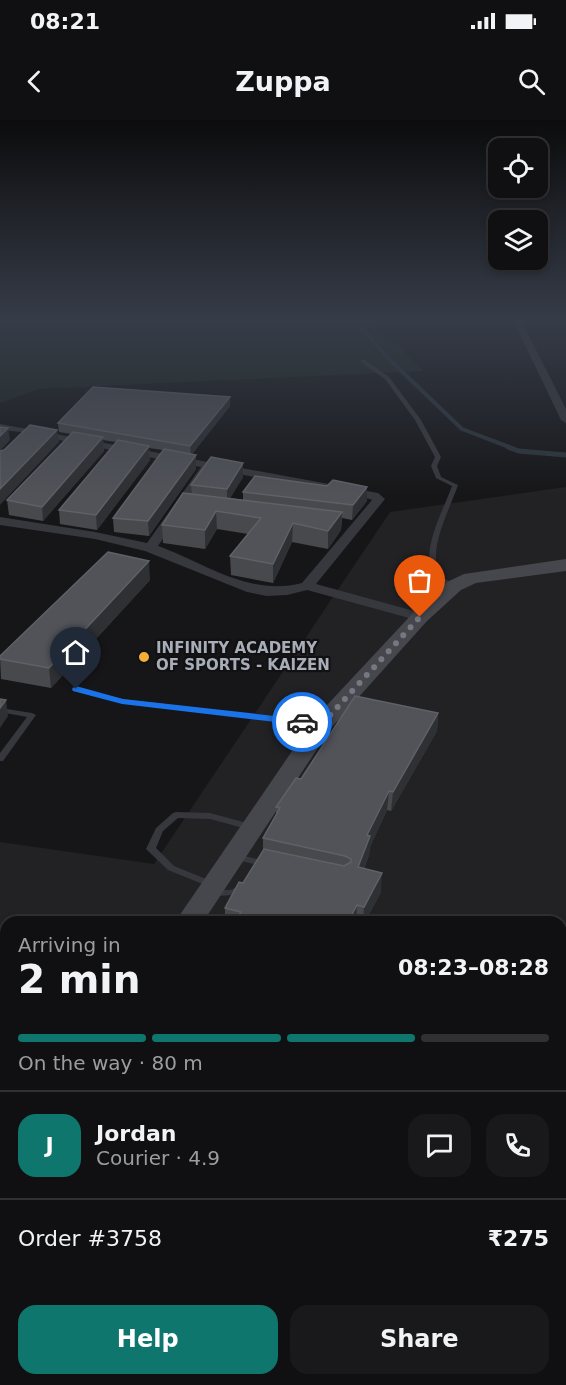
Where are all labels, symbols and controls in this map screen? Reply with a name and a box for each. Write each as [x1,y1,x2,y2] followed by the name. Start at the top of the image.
[30,9,100,34] text: 08:21
[18,65,51,98] icon: back
[515,65,548,98] icon: search
[235,66,331,97] text: Zuppa
[488,138,548,270] map controls
[488,138,548,198] button: locate
[488,210,548,270] button: layers
[394,555,445,617] pin
[403,564,436,597] icon: bag
[50,627,101,689] pin
[59,636,92,669] icon: home
[156,639,330,674] place label: INFINITY ACADEMY OF SPORTS - KAIZEN
[137,650,151,664] marker: INFINITY ACADEMY OF SPORTS - KAIZEN
[272,692,332,752] courier
[286,706,319,739] icon: car
[18,933,121,957] text: Arriving in
[398,955,549,980] text: 08:23–08:28
[18,957,140,1002] text: 2 min
[18,1051,203,1075] text: On the way · 80 m
[408,1114,471,1177] button: chat
[486,1114,549,1177] button: phone
[96,1121,176,1146] text: Jordan
[45,1133,54,1158] text: J
[96,1146,220,1170] text: Courier · 4.9
[18,1226,162,1251] text: Order #3758
[488,1226,549,1251] text: ₹275
[18,1305,278,1374] button: Help
[290,1305,549,1374] button: Share

